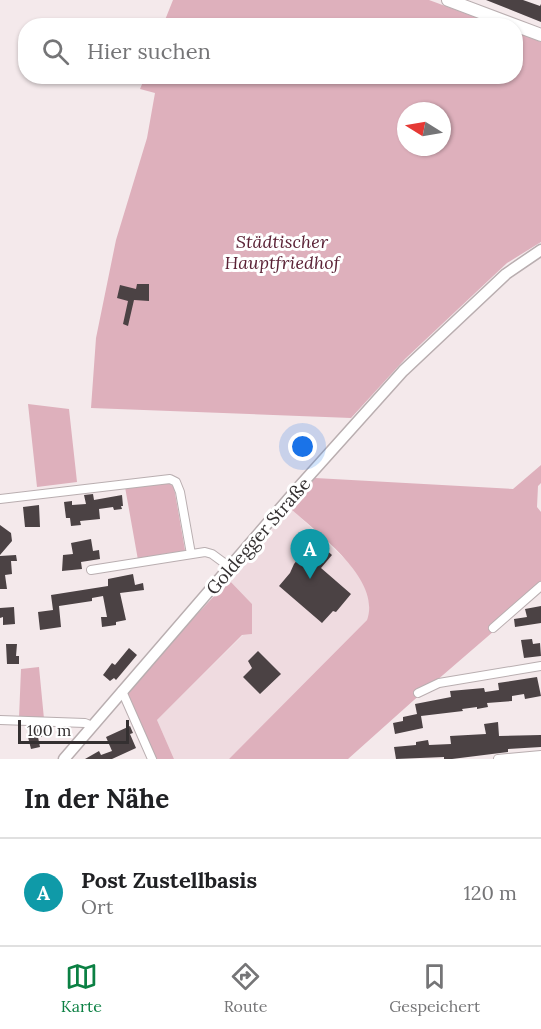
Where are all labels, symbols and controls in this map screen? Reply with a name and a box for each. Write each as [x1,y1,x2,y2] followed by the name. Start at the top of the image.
[18,18,523,84] search box
[39,35,72,68] icon: search
[87,37,211,65] text: Hier suchen
[397,102,451,156] north arrow
[225,230,342,274] park label: Städtischer Hauptfriedhof
[288,432,317,461] your location
[201,472,315,599] street label: Goldegger Straße
[290,530,330,579] pin: A
[18,717,129,744] scale bar
[27,720,71,740] text: 100 m
[24,782,169,815] text: In der Nähe
[81,866,257,894] text: Post Zustellbasis
[37,880,50,905] text: A
[463,880,517,905] text: 120 m
[81,894,113,919] text: Ort
[61,960,102,1016] tab: Karte
[224,960,267,1016] tab: Route
[389,960,480,1016] tab: Gespeichert

